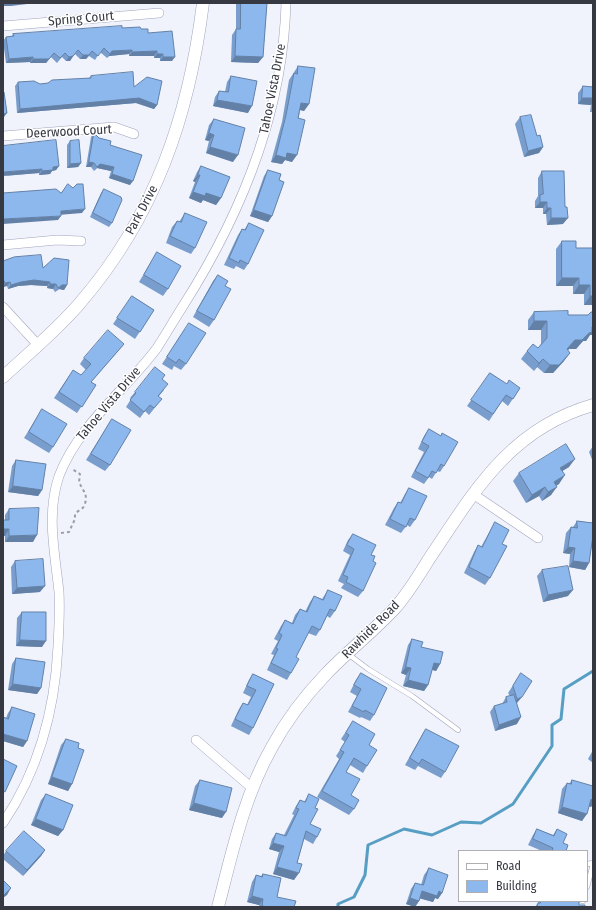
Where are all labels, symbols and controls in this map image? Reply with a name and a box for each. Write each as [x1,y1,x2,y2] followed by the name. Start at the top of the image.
[47,8,115,30] street label: Spring Court
[257,43,289,135] street label: Tahoe Vista Drive
[26,122,112,142] street label: Deerwood Court
[123,183,161,237] street label: Park Drive
[74,364,144,444] street label: Tahoe Vista Drive
[339,598,403,662] street label: Rawhide Road
[458,850,588,902] legend
[496,859,521,873] text: Road
[496,879,536,893] text: Building

